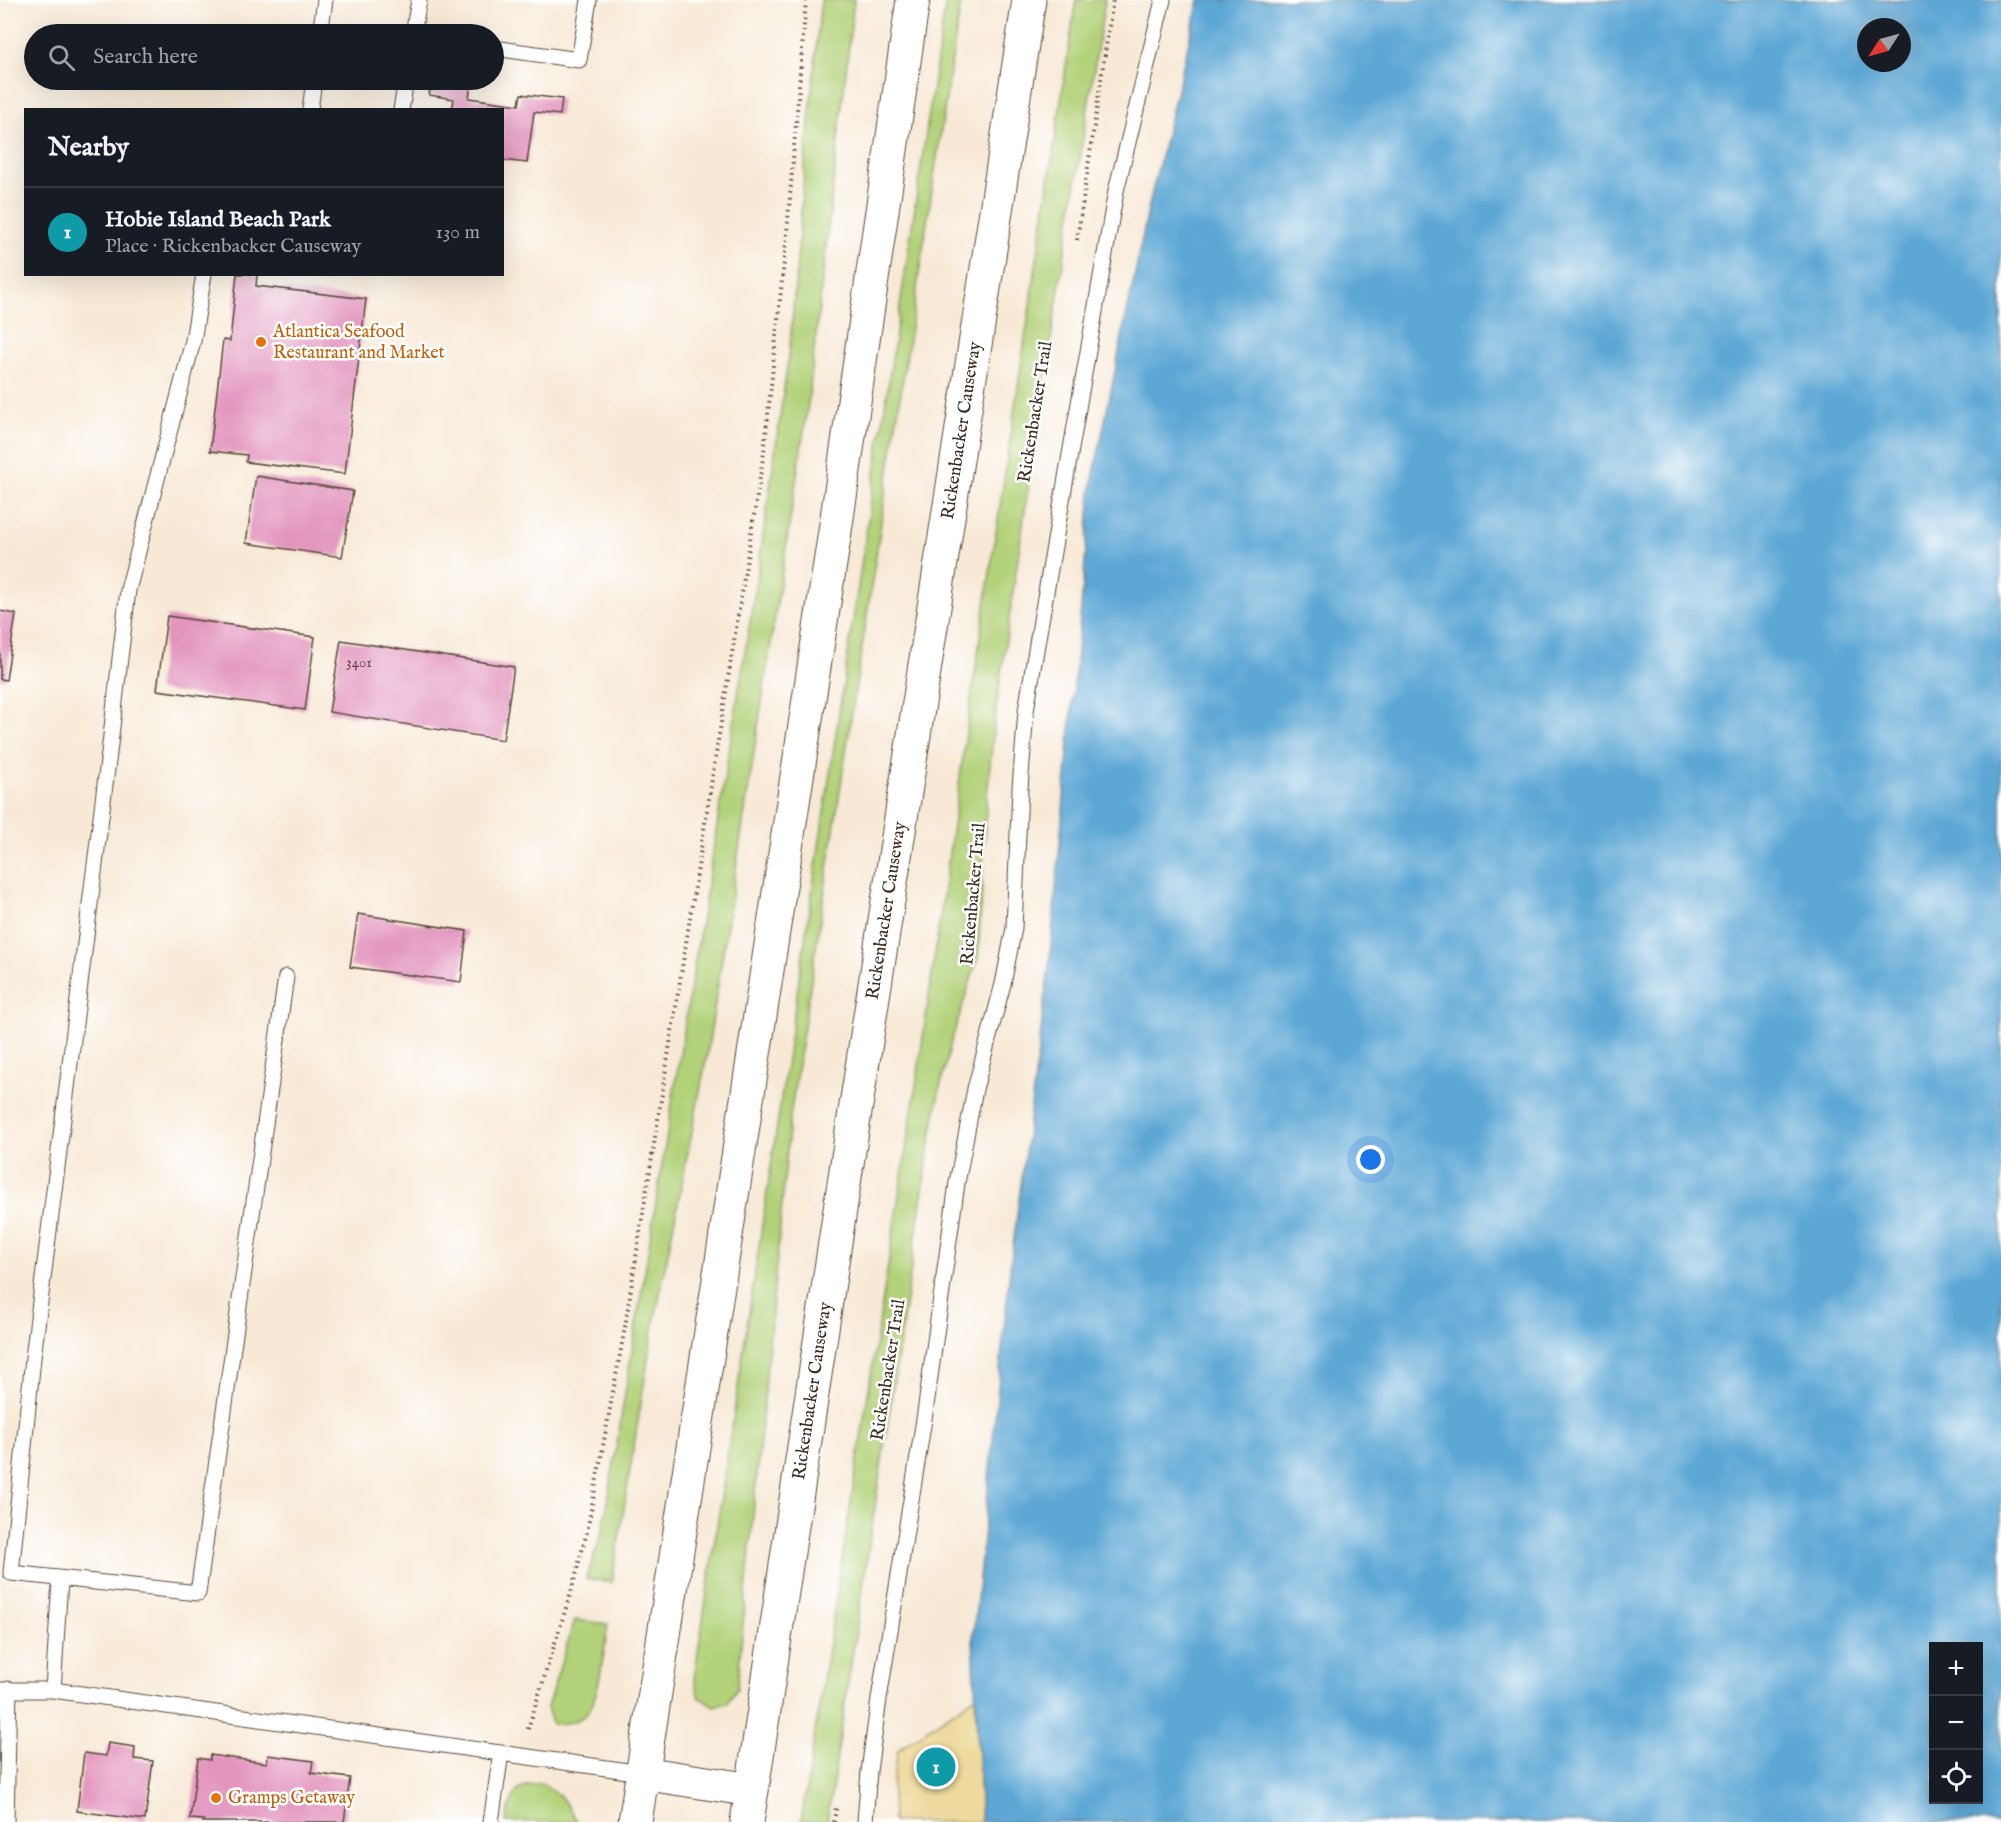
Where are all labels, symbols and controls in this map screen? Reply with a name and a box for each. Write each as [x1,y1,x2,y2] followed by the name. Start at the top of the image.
[1857,18,1911,72] north arrow
[24,24,504,90] search box
[45,41,78,74] icon: search
[93,43,198,71] text: Search here
[48,131,129,164] text: Nearby
[105,206,331,234] text: Hobie Island Beach Park
[64,220,71,245] text: 1
[435,220,480,245] text: 130 m
[105,234,361,259] text: Place · Rickenbacker Causeway
[272,321,445,365] place label: Atlantica Seafood Restaurant and Market
[254,335,268,349] marker: Atlantica Seafood Restaurant and Market
[936,340,987,521] street label: Rickenbacker Causeway
[1013,340,1059,484] street label: Rickenbacker Trail
[346,653,372,672] house number: 3401
[861,820,912,1001] street label: Rickenbacker Causeway
[956,822,992,966] street label: Rickenbacker Trail
[1356,1145,1385,1174] your location
[866,1298,912,1442] street label: Rickenbacker Trail
[788,1300,837,1482] street label: Rickenbacker Causeway
[1929,1642,1983,1804] map controls
[1929,1642,1983,1696] button: +
[1929,1696,1983,1750] button: −
[916,1744,956,1790] pin: 1
[1929,1750,1983,1804] button: locate
[228,1787,355,1810] place label: Gramps Getaway
[209,1791,223,1805] marker: Gramps Getaway

